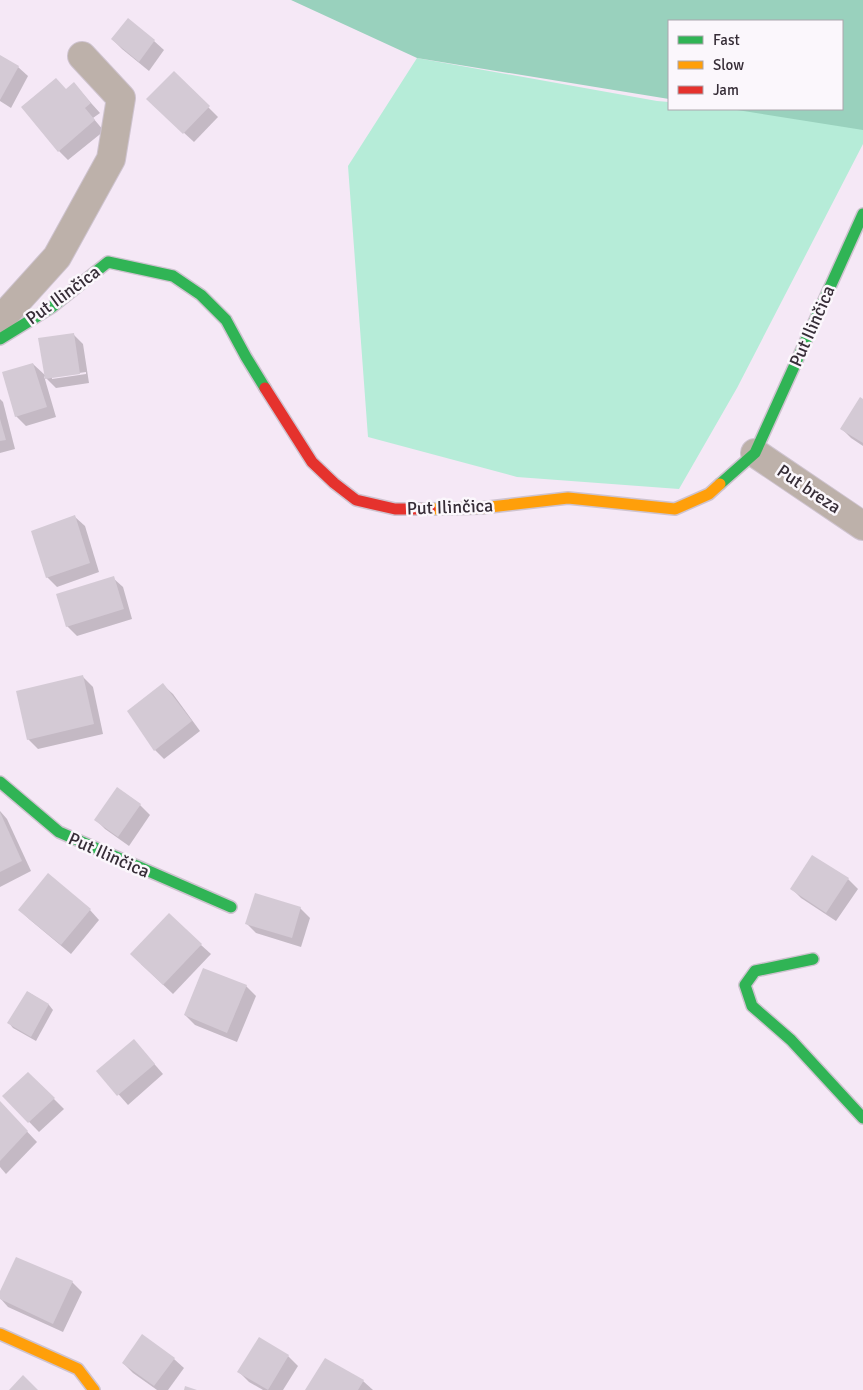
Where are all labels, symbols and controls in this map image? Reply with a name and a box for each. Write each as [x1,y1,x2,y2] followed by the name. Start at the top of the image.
[668,20,843,110] legend
[713,31,740,49] text: Fast
[713,56,744,74] text: Slow
[713,81,739,99] text: Jam
[22,261,104,329] street label: Put Ilinčica
[784,282,840,370] street label: Put Ilinčica
[773,460,845,518] street label: Put breza
[406,494,494,520] street label: Put Ilinčica
[65,827,153,883] street label: Put Ilinčica

